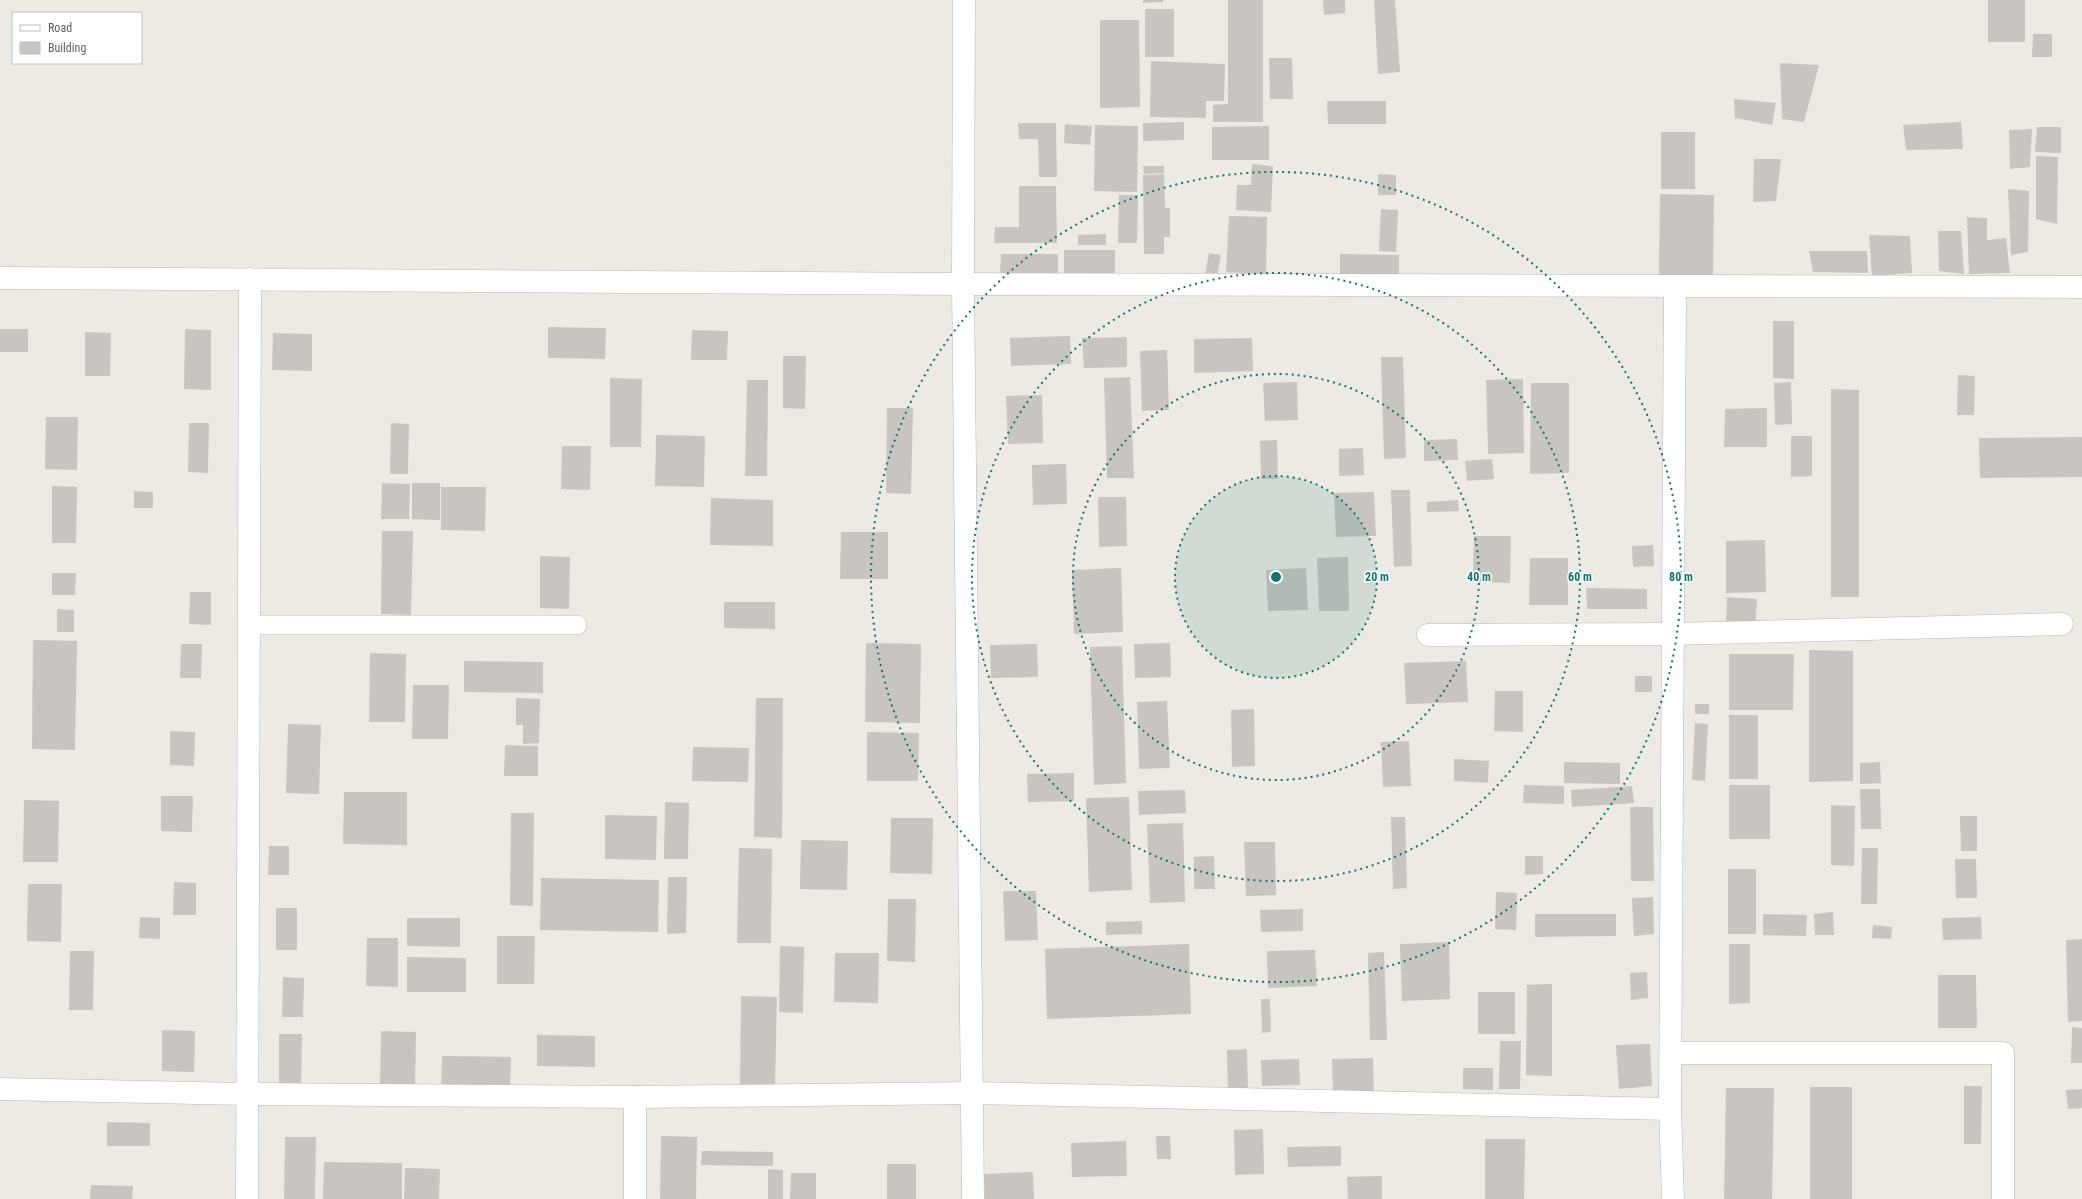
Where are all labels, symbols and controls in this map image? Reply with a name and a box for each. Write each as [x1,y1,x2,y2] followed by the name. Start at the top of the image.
[12,12,142,64] legend
[48,21,72,35] text: Road
[48,41,86,55] text: Building
[1269,570,1283,584] centre of rings
[1365,570,1389,584] text: 20 m
[1467,570,1491,584] text: 40 m
[1568,570,1592,584] text: 60 m
[1669,570,1693,584] text: 80 m

